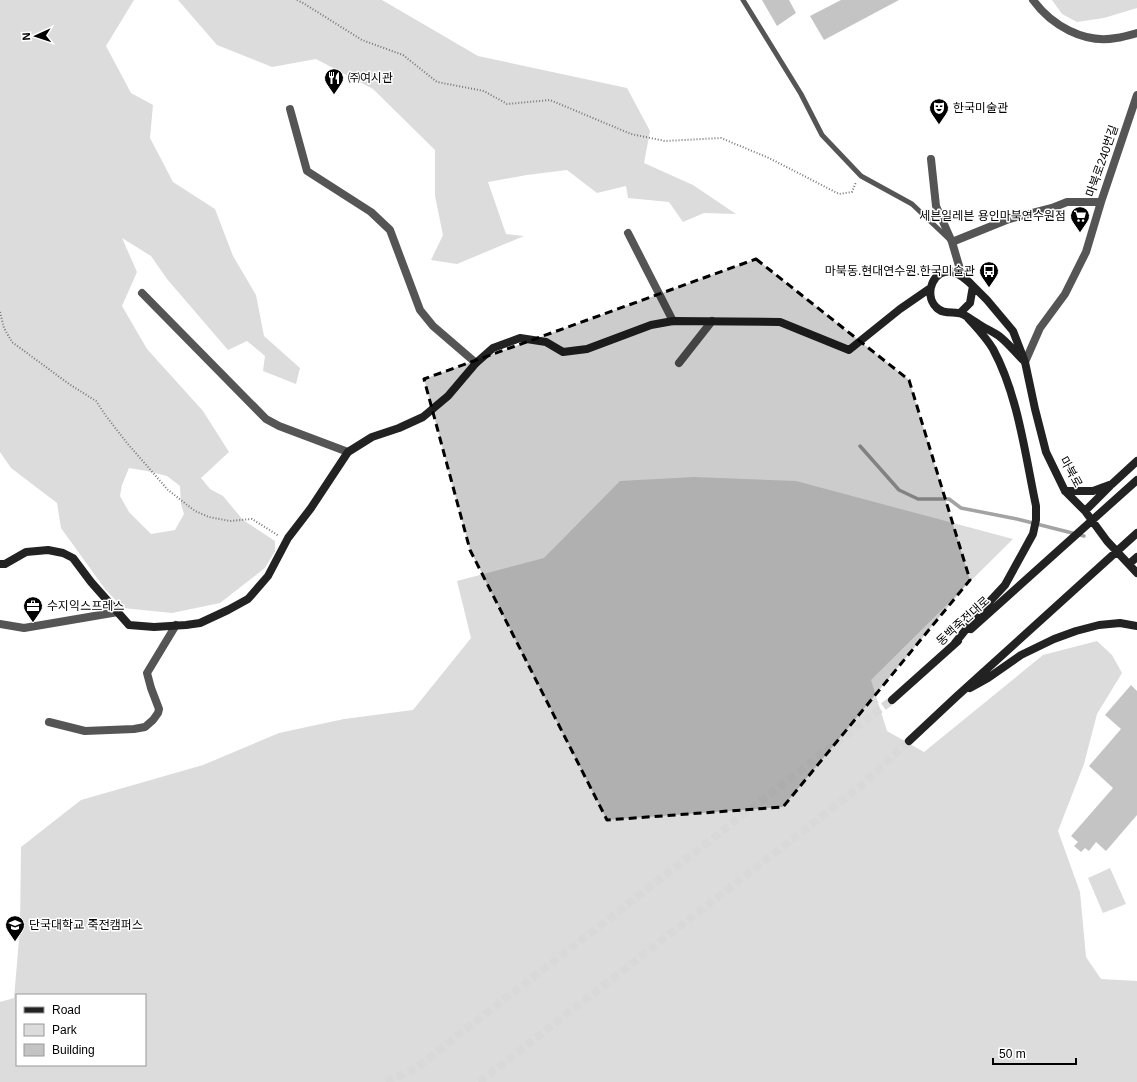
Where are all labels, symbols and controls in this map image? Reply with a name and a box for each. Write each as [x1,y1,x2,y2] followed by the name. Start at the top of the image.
[16,16,56,56] north arrow
[20,32,32,41] text: N
[323,67,345,95] restaurant icon: ㈜여시관
[348,71,393,85] place label: ㈜여시관
[928,97,950,125] theatre icon: 한국미술관
[953,101,1008,115] place label: 한국미술관
[1083,123,1121,199] street label: 마북로240번길
[1069,205,1091,233] supermarket icon: 세븐일레븐 용인마북연수원점
[919,209,1066,223] place label: 세븐일레븐 용인마북연수원점
[978,260,1000,288] bus stop icon: 마북동.현대연수원.한국미술관
[825,264,975,278] place label: 마북동.현대연수원.한국미술관
[1057,454,1085,490] street label: 마북로
[934,594,992,648] street label: 동백죽전대로
[22,595,44,623] office icon: 수지익스프레스
[47,599,124,613] place label: 수지익스프레스
[4,914,26,942] school or university icon: 단국대학교 죽전캠퍼스
[29,918,143,932] place label: 단국대학교 죽전캠퍼스
[16,994,146,1066] legend
[52,1003,81,1017] text: Road
[52,1023,78,1037] text: Park
[993,1040,1076,1066] scale bar
[52,1043,95,1057] text: Building
[999,1047,1026,1061] text: 50 m

